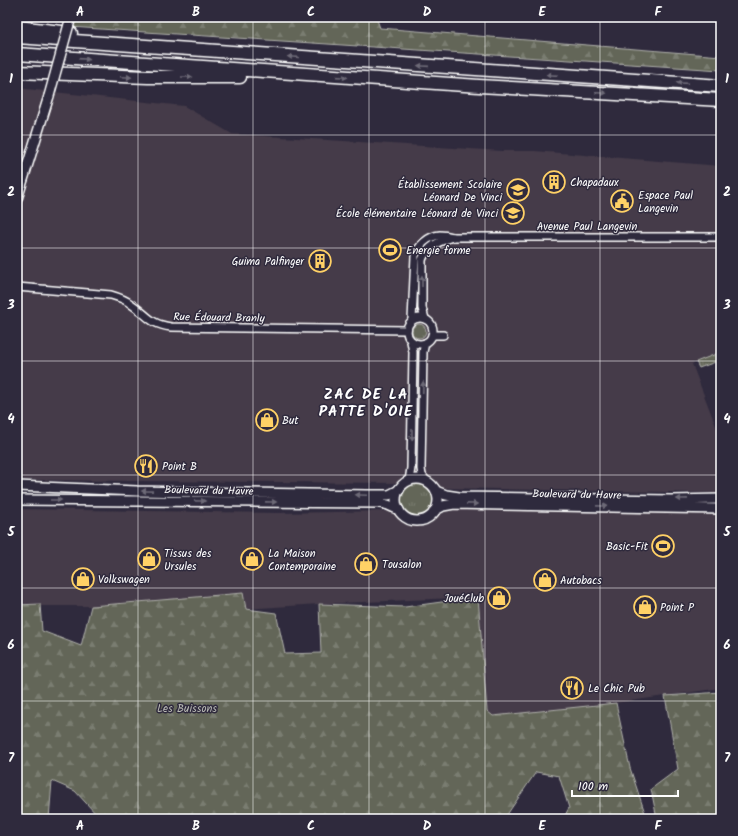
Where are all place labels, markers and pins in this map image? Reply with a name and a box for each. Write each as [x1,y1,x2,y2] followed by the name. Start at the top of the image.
[541,169,567,195] building icon: Chapadaux
[570,174,619,192] place label: Chapadaux
[398,176,502,207] place label: Établissement Scolaire Léonard De Vinci
[505,177,531,203] school or university icon: Établissement Scolaire Léonard De Vinci
[638,187,693,218] place label: Espace Paul Langevin
[609,188,635,214] public building icon: Espace Paul Langevin
[500,200,526,226] school or university icon: École élémentaire Léonard de Vinci
[336,205,498,223] place label: École élémentaire Léonard de Vinci
[377,237,403,263] sports icon: Energie forme
[406,242,471,260] place label: Energie forme
[307,248,333,274] building icon: Guima Palfinger
[232,253,305,271] place label: Guima Palfinger
[254,407,280,433] shop icon: But
[282,412,299,430] place label: But
[133,453,159,479] restaurant icon: Point B
[162,458,197,476] place label: Point B
[650,533,676,559] sports icon: Basic-Fit
[606,538,649,556] place label: Basic-Fit
[164,545,212,576] place label: Tissus des Ursules
[268,545,336,576] place label: La Maison Contemporaine
[136,546,162,572] shop icon: Tissus des Ursules
[239,546,265,572] shop icon: La Maison Contemporaine
[353,551,379,577] shop icon: Tousalon
[382,556,422,574] place label: Tousalon
[70,566,96,592] shop icon: Volkswagen
[532,567,558,593] shop icon: Autobacs
[98,571,150,589] place label: Volkswagen
[560,572,602,590] place label: Autobacs
[486,585,512,611] shop icon: JouéClub
[443,590,484,608] place label: JouéClub
[632,594,658,620] shop icon: Point P
[660,599,695,617] place label: Point P
[559,675,585,701] restaurant icon: Le Chic Pub
[588,680,645,698] place label: Le Chic Pub

